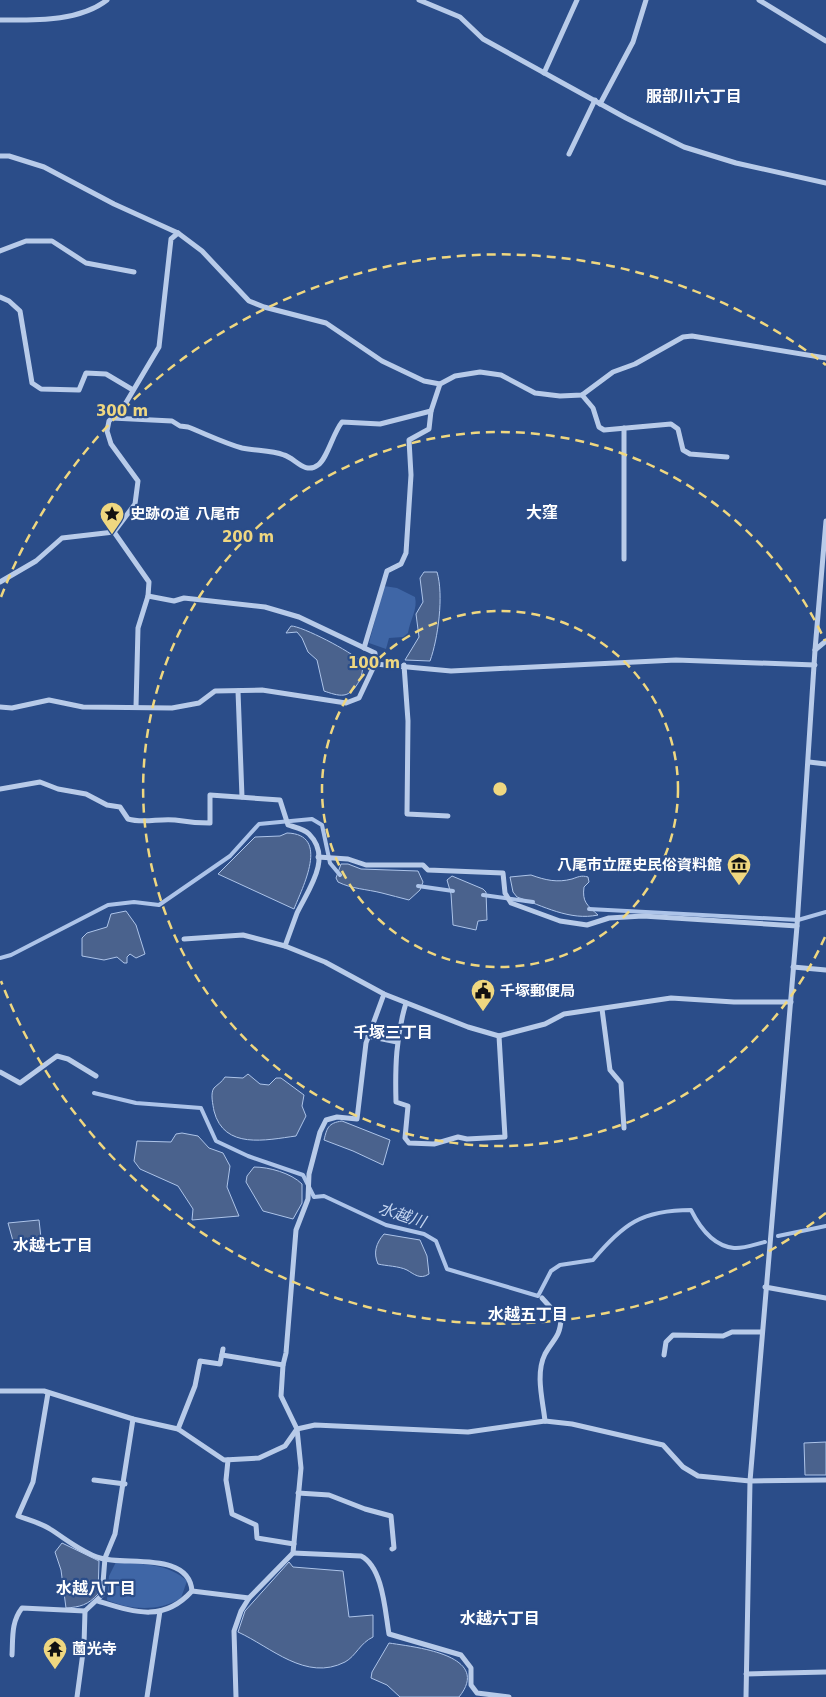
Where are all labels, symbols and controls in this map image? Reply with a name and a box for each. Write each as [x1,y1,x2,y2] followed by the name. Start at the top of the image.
[646,87,742,106] district label: 服部川六丁目
[96,402,148,420] text: 300 m
[99,501,125,535] place icon: 史跡の道 八尾市
[526,503,558,522] district label: 大窪
[130,505,240,523] place label: 史跡の道 八尾市
[222,528,274,546] text: 200 m
[348,654,400,672] text: 100 m
[491,780,509,798] centre of rings
[726,852,752,886] museum icon: 八尾市立歴史民俗資料館
[557,856,722,874] place label: 八尾市立歴史民俗資料館
[470,978,496,1012] public building icon: 千塚郵便局
[500,982,575,1000] place label: 千塚郵便局
[353,1023,433,1042] district label: 千塚三丁目
[376,1199,430,1232] water label: 水越川
[13,1236,93,1255] district label: 水越七丁目
[488,1305,568,1324] district label: 水越五丁目
[56,1579,136,1598] district label: 水越八丁目
[460,1609,540,1628] district label: 水越六丁目
[42,1636,68,1670] temple icon: 薗光寺
[72,1640,117,1658] place label: 薗光寺

